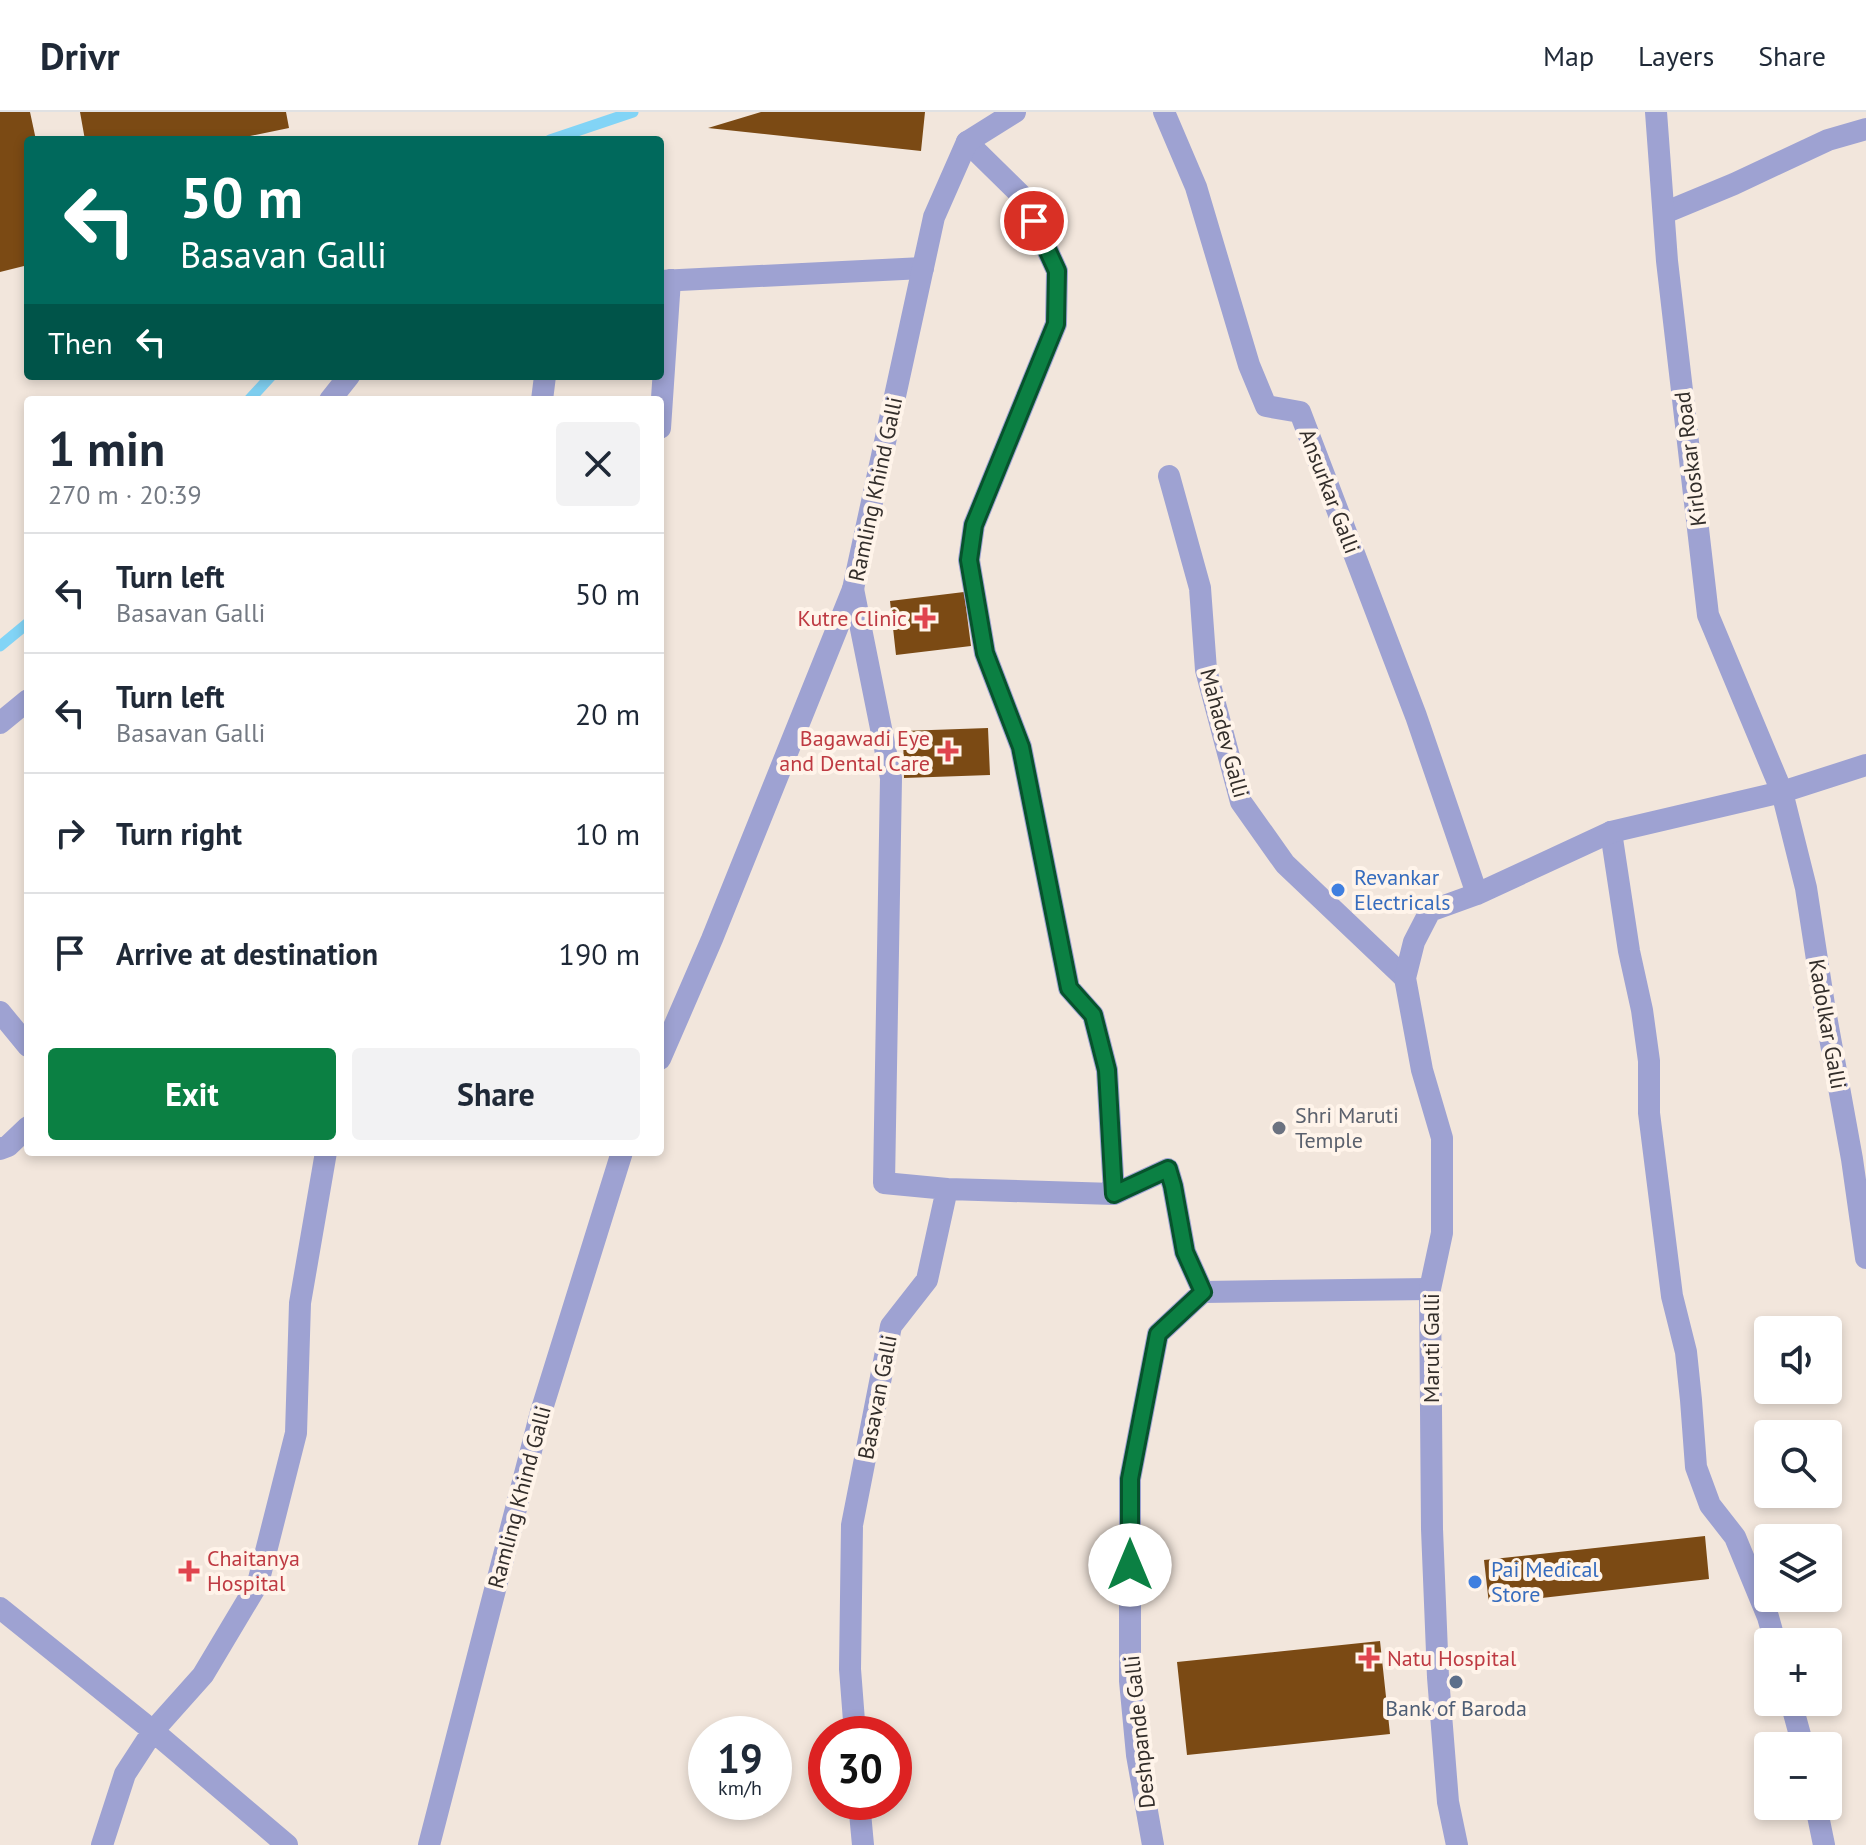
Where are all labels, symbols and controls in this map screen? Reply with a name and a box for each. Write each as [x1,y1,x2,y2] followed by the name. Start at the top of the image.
[40,31,120,80] text: Drivr
[1543,37,1594,74] text: Map
[1638,37,1714,74] text: Layers
[1758,37,1826,74] text: Share
[180,161,303,233] text: 50 m
[48,168,152,272] icon: left
[1000,187,1068,255] pin
[1012,199,1056,243] icon: arrive
[180,231,387,278] text: Basavan Galli
[129,320,173,364] icon: left
[48,323,113,362] text: Then
[1668,390,1712,528] street label: Kirloskar Road
[842,394,908,584] street label: Ramling Khind Galli
[48,417,165,479] text: 1 min
[556,422,640,506] button: close
[1293,425,1367,557] street label: Ansurkar Galli
[48,478,202,511] text: 270 m · 20:39
[116,557,224,596] text: Turn left
[48,571,92,615] icon: left
[575,574,640,613] text: 50 m
[116,596,265,629] text: Basavan Galli
[798,604,907,632] place label: Kutre Clinic
[914,607,936,629] marker: Kutre Clinic
[1194,665,1256,801] street label: Mahadev Galli
[116,677,224,716] text: Turn left
[48,691,92,735] icon: left
[575,694,640,733] text: 20 m
[116,716,265,749] text: Basavan Galli
[779,724,930,777] place label: Bagawadi Eye and Dental Care
[937,740,959,762] marker: Bagawadi Eye and Dental Care
[48,811,92,855] icon: right
[116,814,242,853] text: Turn right
[575,814,640,853] text: 10 m
[1354,863,1450,916] place label: Revankar Electricals
[1329,881,1347,899] marker: Revankar Electricals
[48,931,92,975] icon: arrive
[116,934,378,973] text: Arrive at destination
[559,934,640,973] text: 190 m
[1803,957,1853,1091] street label: Kadolkar Galli
[48,1048,336,1140] button: Exit
[352,1048,640,1140] button: Share
[1295,1101,1399,1154] place label: Shri Maruti Temple
[1270,1119,1288,1137] marker: Shri Maruti Temple
[1417,1293,1445,1403] street label: Maruti Galli
[1754,1316,1842,1820] map controls
[1754,1316,1842,1404] button: sound
[851,1332,903,1462] street label: Basavan Galli
[481,1403,557,1591] street label: Ramling Khind Galli
[1754,1420,1842,1508] button: search
[1088,1523,1172,1607] position arrow
[1754,1524,1842,1612] button: layers
[207,1544,300,1597] place label: Chaitanya Hospital
[1491,1555,1599,1608] place label: Pai Medical Store
[178,1560,200,1582] marker: Chaitanya Hospital
[1466,1573,1484,1591] marker: Pai Medical Store
[1754,1628,1842,1716] button: +
[1387,1644,1517,1672] place label: Natu Hospital
[1358,1647,1380,1669] marker: Natu Hospital
[1117,1654,1161,1810] street label: Deshpande Galli
[1447,1673,1465,1691] marker: Bank of Baroda
[1385,1694,1527,1722] place label: Bank of Baroda
[808,1716,912,1820] speed limit sign: 30
[717,1732,763,1784] text: 19
[1754,1732,1842,1820] button: −
[718,1775,762,1801] text: km/h

